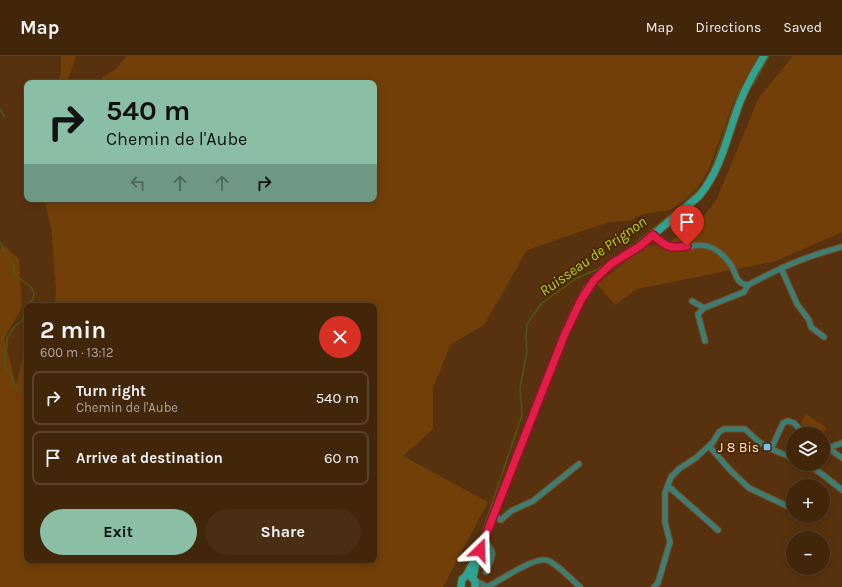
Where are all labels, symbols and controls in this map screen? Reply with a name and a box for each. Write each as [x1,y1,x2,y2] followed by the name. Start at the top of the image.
[20,17,59,39] text: Map
[646,19,674,36] text: Map
[696,19,761,36] text: Directions
[783,19,822,36] text: Saved
[106,94,190,127] text: 540 m
[40,96,92,148] icon: right
[106,128,247,150] text: Chemin de l'Aube
[127,172,149,194] icon: left
[169,172,191,194] icon: ahead
[211,172,233,194] icon: ahead
[253,172,275,194] icon: right
[670,205,704,246] pin
[676,211,698,233] icon: arrive
[536,212,650,300] water label: Ruisseau de Prignon
[40,316,106,344] text: 2 min
[319,316,361,358] button: close
[40,345,113,360] text: 600 m · 13:12
[76,382,146,400] text: Turn right
[42,387,64,409] icon: right
[316,389,359,407] text: 540 m
[76,400,178,415] text: Chemin de l'Aube
[786,427,830,575] map controls
[786,427,830,471] button: layers
[718,439,759,456] place label: J 8 Bis
[762,442,772,452] marker: J 8 Bis
[42,447,64,469] icon: arrive
[76,449,223,467] text: Arrive at destination
[324,449,359,467] text: 60 m
[786,479,830,523] button: +
[40,509,197,555] button: Exit
[205,509,361,555] button: Share
[459,529,501,571] position arrow
[786,531,830,575] button: −

